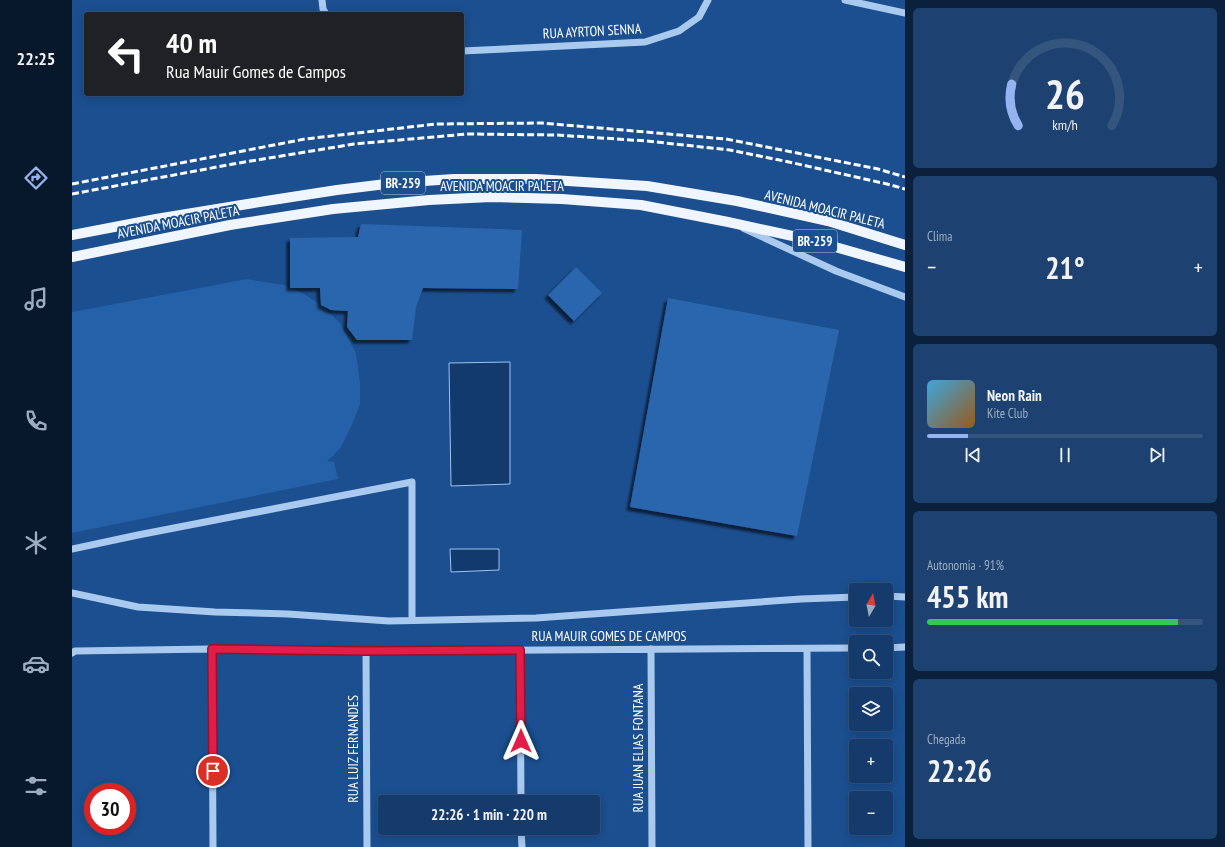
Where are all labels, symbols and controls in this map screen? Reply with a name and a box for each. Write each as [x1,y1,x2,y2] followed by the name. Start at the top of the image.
[542,19,642,43] street label: RUA AYRTON SENNA
[166,24,217,61] text: 40 m
[100,28,152,80] icon: left
[17,47,55,70] text: 22:25
[166,60,346,83] text: Rua Mauir Gomes de Campos
[1045,67,1085,120] text: 26
[1052,114,1078,133] text: km/h
[22,164,50,192] icon: directions
[381,172,425,194] road number: BR-259
[440,177,564,195] street label: AVENIDA MOACIR PALETA
[763,185,888,233] street label: AVENIDA MOACIR PALETA
[116,201,241,243] street label: AVENIDA MOACIR PALETA
[927,228,952,245] text: Clima
[793,230,837,252] road number: BR-259
[1045,248,1085,287] text: 21°
[927,253,936,281] text: −
[1194,253,1203,281] text: +
[22,285,50,313] icon: music
[987,386,1042,405] text: Neon Rain
[987,405,1028,422] text: Kite Club
[22,407,50,435] icon: phone
[962,444,984,466] icon: previous
[1054,444,1076,466] icon: pause
[1146,444,1168,466] icon: next
[22,529,50,557] icon: climate
[927,557,1004,574] text: Autonomia · 91%
[927,577,1008,616] text: 455 km
[849,583,893,627] north arrow
[849,583,893,835] map controls
[531,627,687,645] street label: RUA MAUIR GOMES DE CAMPOS
[849,635,893,679] button: search
[22,650,50,678] icon: car
[629,683,647,812] street label: RUA JUAN ELIAS FONTANA
[849,687,893,731] button: layers
[344,695,362,803] street label: RUA LUIZ FERNANDES
[500,720,542,762] position arrow
[927,731,966,748] text: Chegada
[849,739,893,783] button: +
[927,751,992,790] text: 22:26
[196,754,230,788] pin
[202,760,224,782] icon: arrive
[22,772,50,800] icon: filters
[84,783,136,835] speed limit sign: 30
[849,791,893,835] button: −
[431,805,547,824] text: 22:26 · 1 min · 220 m

